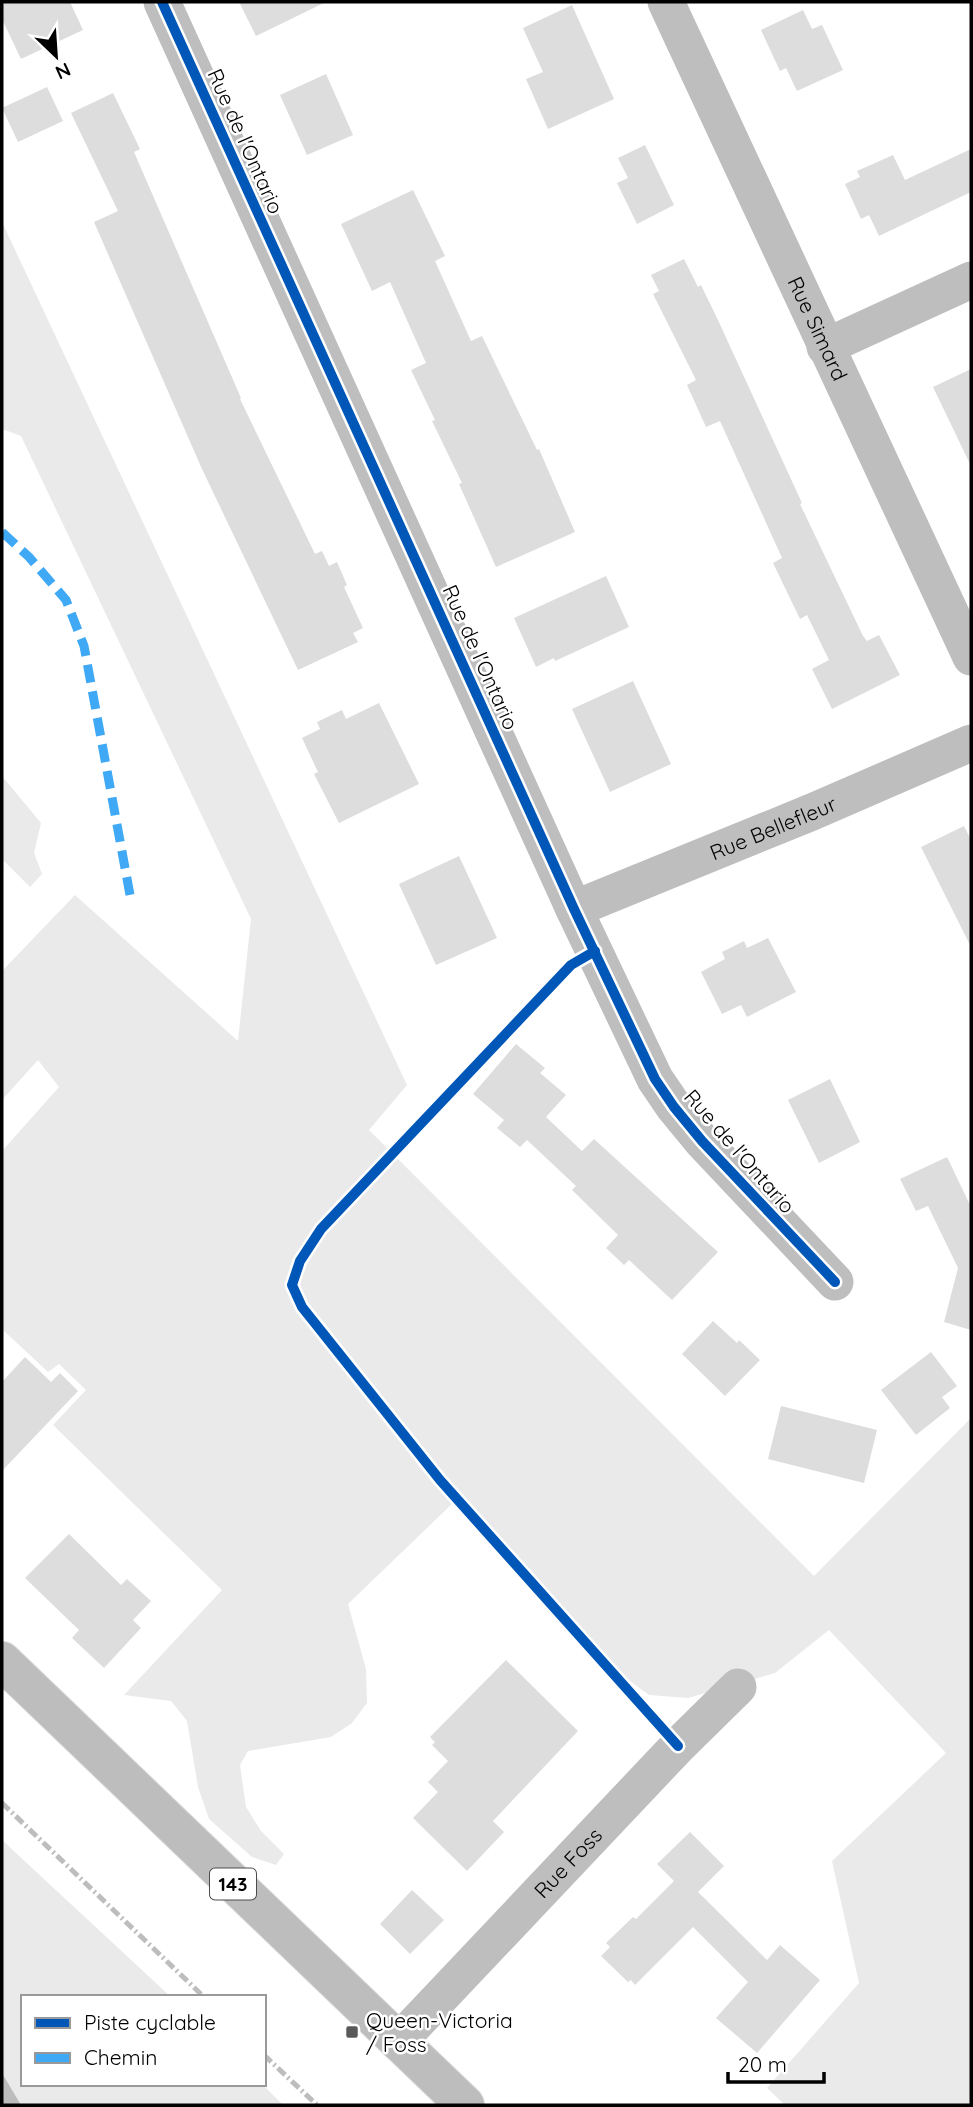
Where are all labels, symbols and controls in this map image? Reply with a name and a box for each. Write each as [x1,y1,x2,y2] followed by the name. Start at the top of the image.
[21,21,91,91] north arrow
[52,58,75,85] text: N
[202,64,290,218] street label: Rue de l'Ontario
[783,272,853,385] street label: Rue Simard
[437,580,525,734] street label: Rue de l'Ontario
[706,790,840,865] street label: Rue Bellefleur
[679,1084,801,1218] street label: Rue de l'Ontario
[528,1822,607,1903] street label: Rue Foss
[210,1868,256,1900] road number: 143
[21,1995,266,2086] legend
[366,2007,513,2057] place label: Queen-Victoria / Foss
[84,2009,216,2035] text: Piste cyclable
[344,2024,360,2040] marker: Queen-Victoria / Foss
[728,2040,824,2084] scale bar
[84,2044,157,2070] text: Chemin
[738,2051,787,2077] text: 20 m

